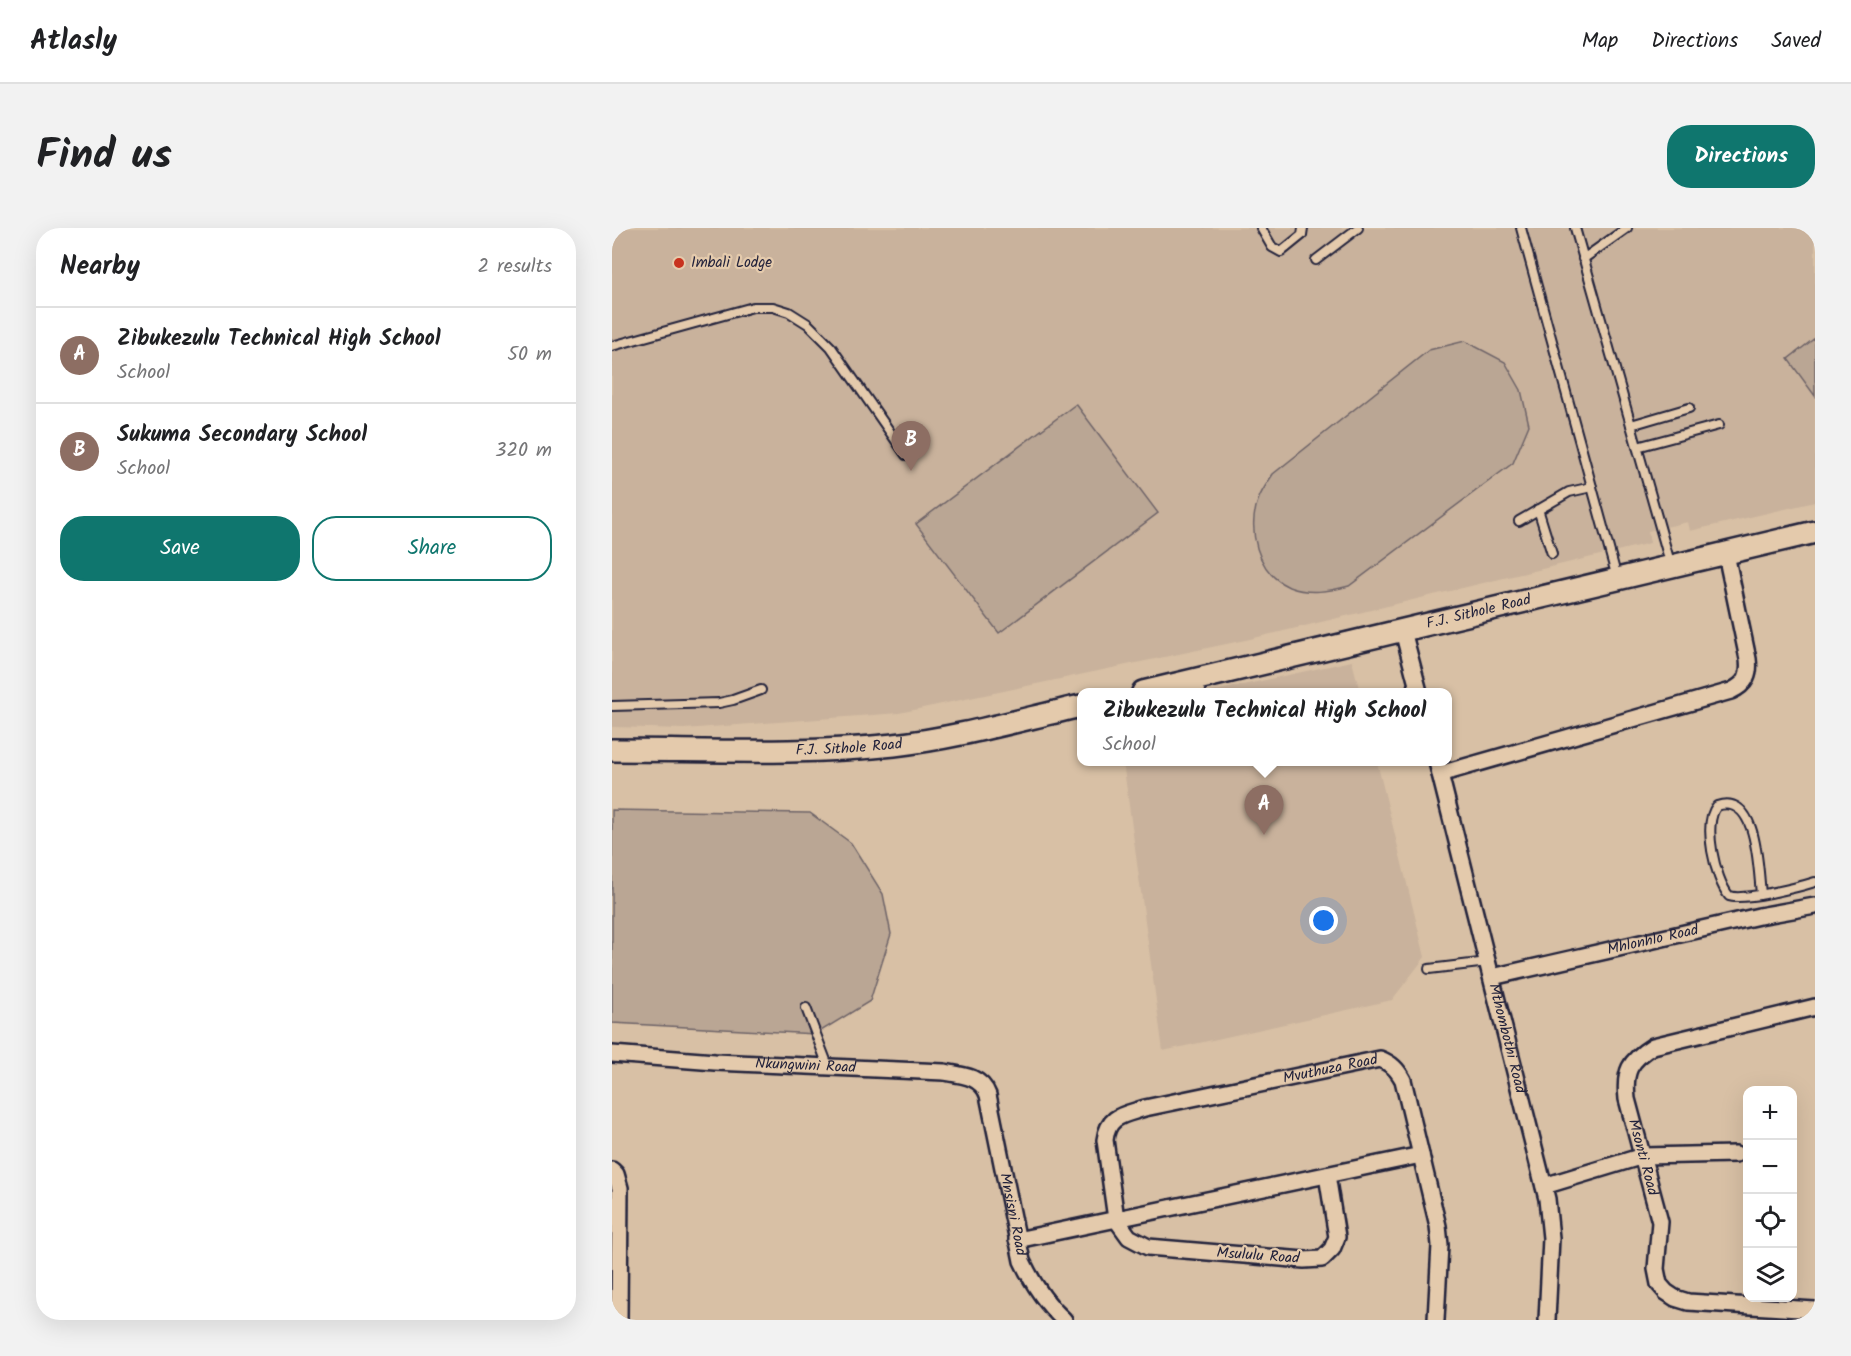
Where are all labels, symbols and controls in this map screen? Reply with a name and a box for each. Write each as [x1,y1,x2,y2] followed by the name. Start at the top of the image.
[30,19,117,64] text: Atlasly
[1582,25,1618,58] text: Map
[1651,25,1738,58] text: Directions
[1771,25,1821,58] text: Saved
[36,123,172,190] text: Find us
[1667,125,1815,188] button: Directions
[60,246,140,288] text: Nearby
[477,251,552,283] text: 2 results
[691,251,772,275] place label: Imbali Lodge
[672,256,686,270] marker: Imbali Lodge
[117,322,441,357] text: Zibukezulu Technical High School
[73,339,86,371] text: A
[507,339,552,371] text: 50 m
[117,357,170,389] text: School
[117,418,367,453] text: Sukuma Secondary School
[892,422,930,471] pin: B
[73,435,86,467] text: B
[495,435,552,467] text: 320 m
[117,453,170,485] text: School
[60,516,300,581] button: Save
[312,516,552,581] button: Share
[1424,588,1534,636] street label: F.J. Sithole Road
[1077,688,1452,766] popup
[1103,694,1426,729] text: Zibukezulu Technical High School
[1103,729,1156,761] text: School
[795,732,904,763] street label: F.J. Sithole Road
[1244,786,1284,835] pin: A
[1309,906,1338,935] your location
[1605,918,1701,962] street label: Mhlonhlo Road
[1481,981,1532,1096] street label: Mthombothi Road
[1281,1048,1380,1091] street label: Mvuthuza Road
[755,1052,857,1080] street label: Nkungwini Road
[1743,1086,1797,1302] map controls
[1743,1086,1797,1140] button: +
[1621,1116,1665,1199] street label: Msonti Road
[1743,1140,1797,1194] button: −
[992,1171,1033,1258] street label: Mnsisni Road
[1743,1194,1797,1248] button: locate
[1216,1241,1301,1271] street label: Msululu Road
[1743,1248,1797,1302] button: layers

